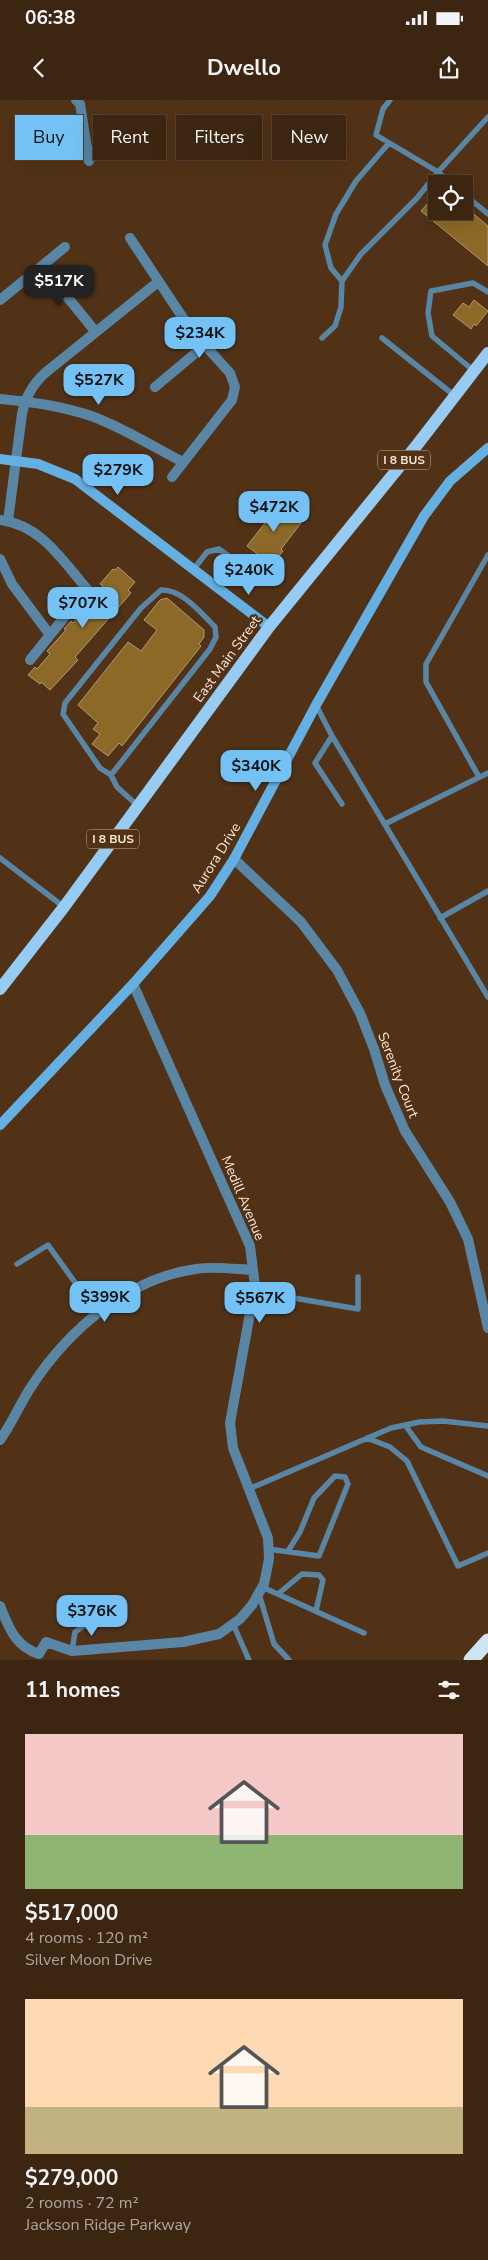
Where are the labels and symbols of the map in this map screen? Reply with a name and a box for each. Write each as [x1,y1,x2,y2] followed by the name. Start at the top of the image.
[24,264,94,307] pin: $517K
[165,316,235,359] pin: $234K
[64,364,134,406] pin: $527K
[378,450,430,470] road number: I 8 BUS
[83,454,153,496] pin: $279K
[239,490,309,533] pin: $472K
[214,554,284,596] pin: $240K
[48,586,118,629] pin: $707K
[189,612,265,706] street label: East Main Street
[221,750,291,792] pin: $340K
[187,819,245,897] street label: Aurora Drive
[87,830,139,849] road number: I 8 BUS
[373,1029,423,1121] street label: Serenity Court
[217,1153,269,1243] street label: Medill Avenue
[70,1280,140,1323] pin: $399K
[225,1282,295,1324] pin: $567K
[57,1594,127,1637] pin: $376K

